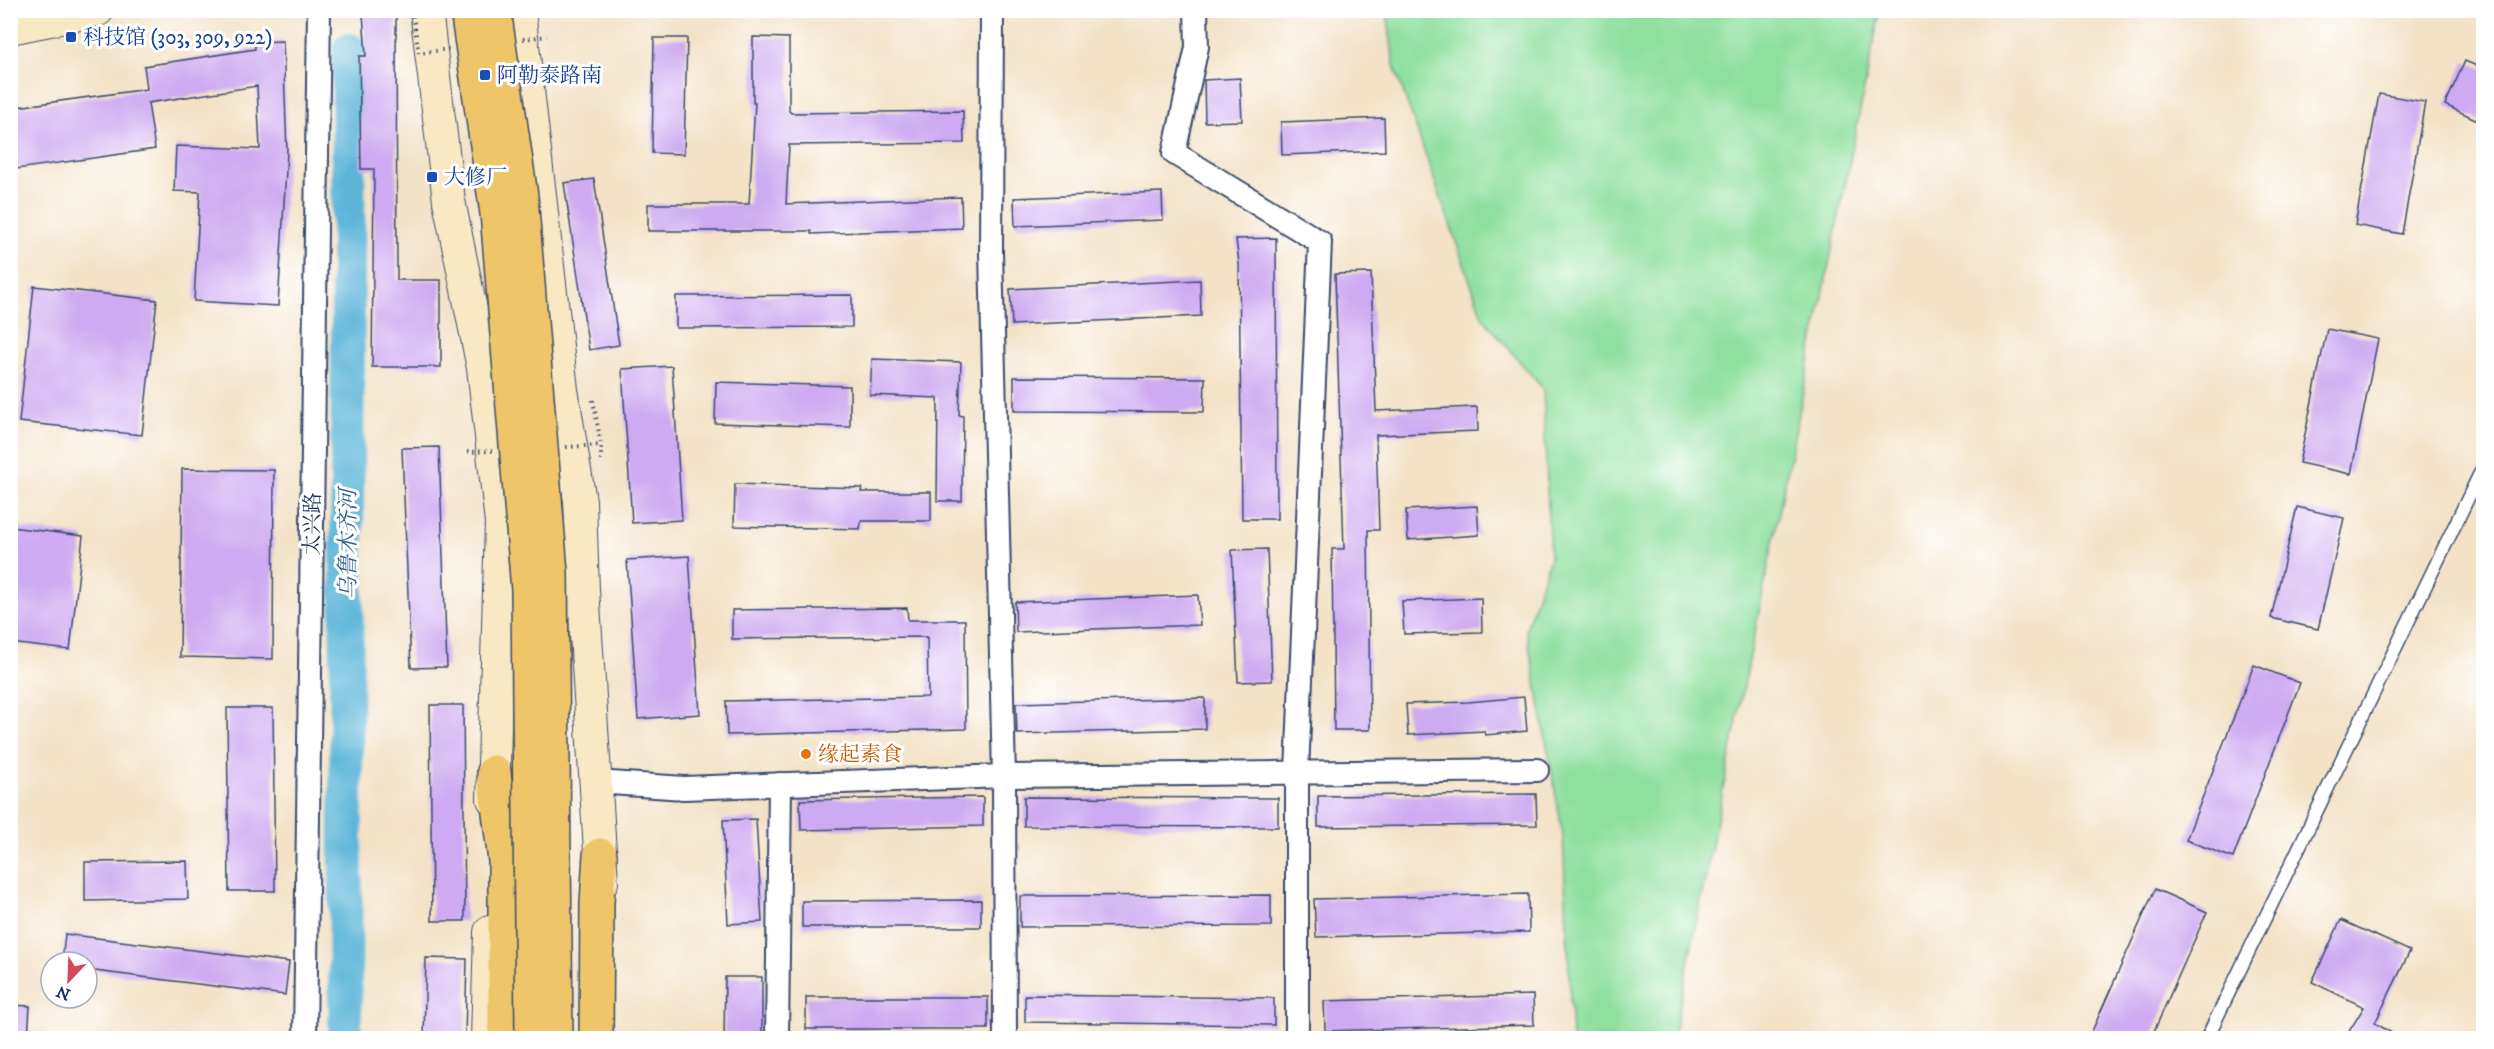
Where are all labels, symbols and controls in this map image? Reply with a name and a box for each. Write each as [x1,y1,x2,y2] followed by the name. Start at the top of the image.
[83,25,273,51] place label: 科技馆 (303, 309, 922)
[64,30,78,44] marker: 科技馆 (303, 309, 922)
[497,63,602,89] place label: 阿勒泰路南
[478,68,492,82] marker: 阿勒泰路南
[444,165,507,191] place label: 大修厂
[425,170,439,184] marker: 大修厂
[335,485,362,599] water label: 乌鲁木齐河
[299,492,327,556] street label: 太兴路
[818,742,902,768] place label: 缘起素食
[799,747,813,761] marker: 缘起素食
[39,950,99,1010] north arrow
[54,981,73,1005] text: N

